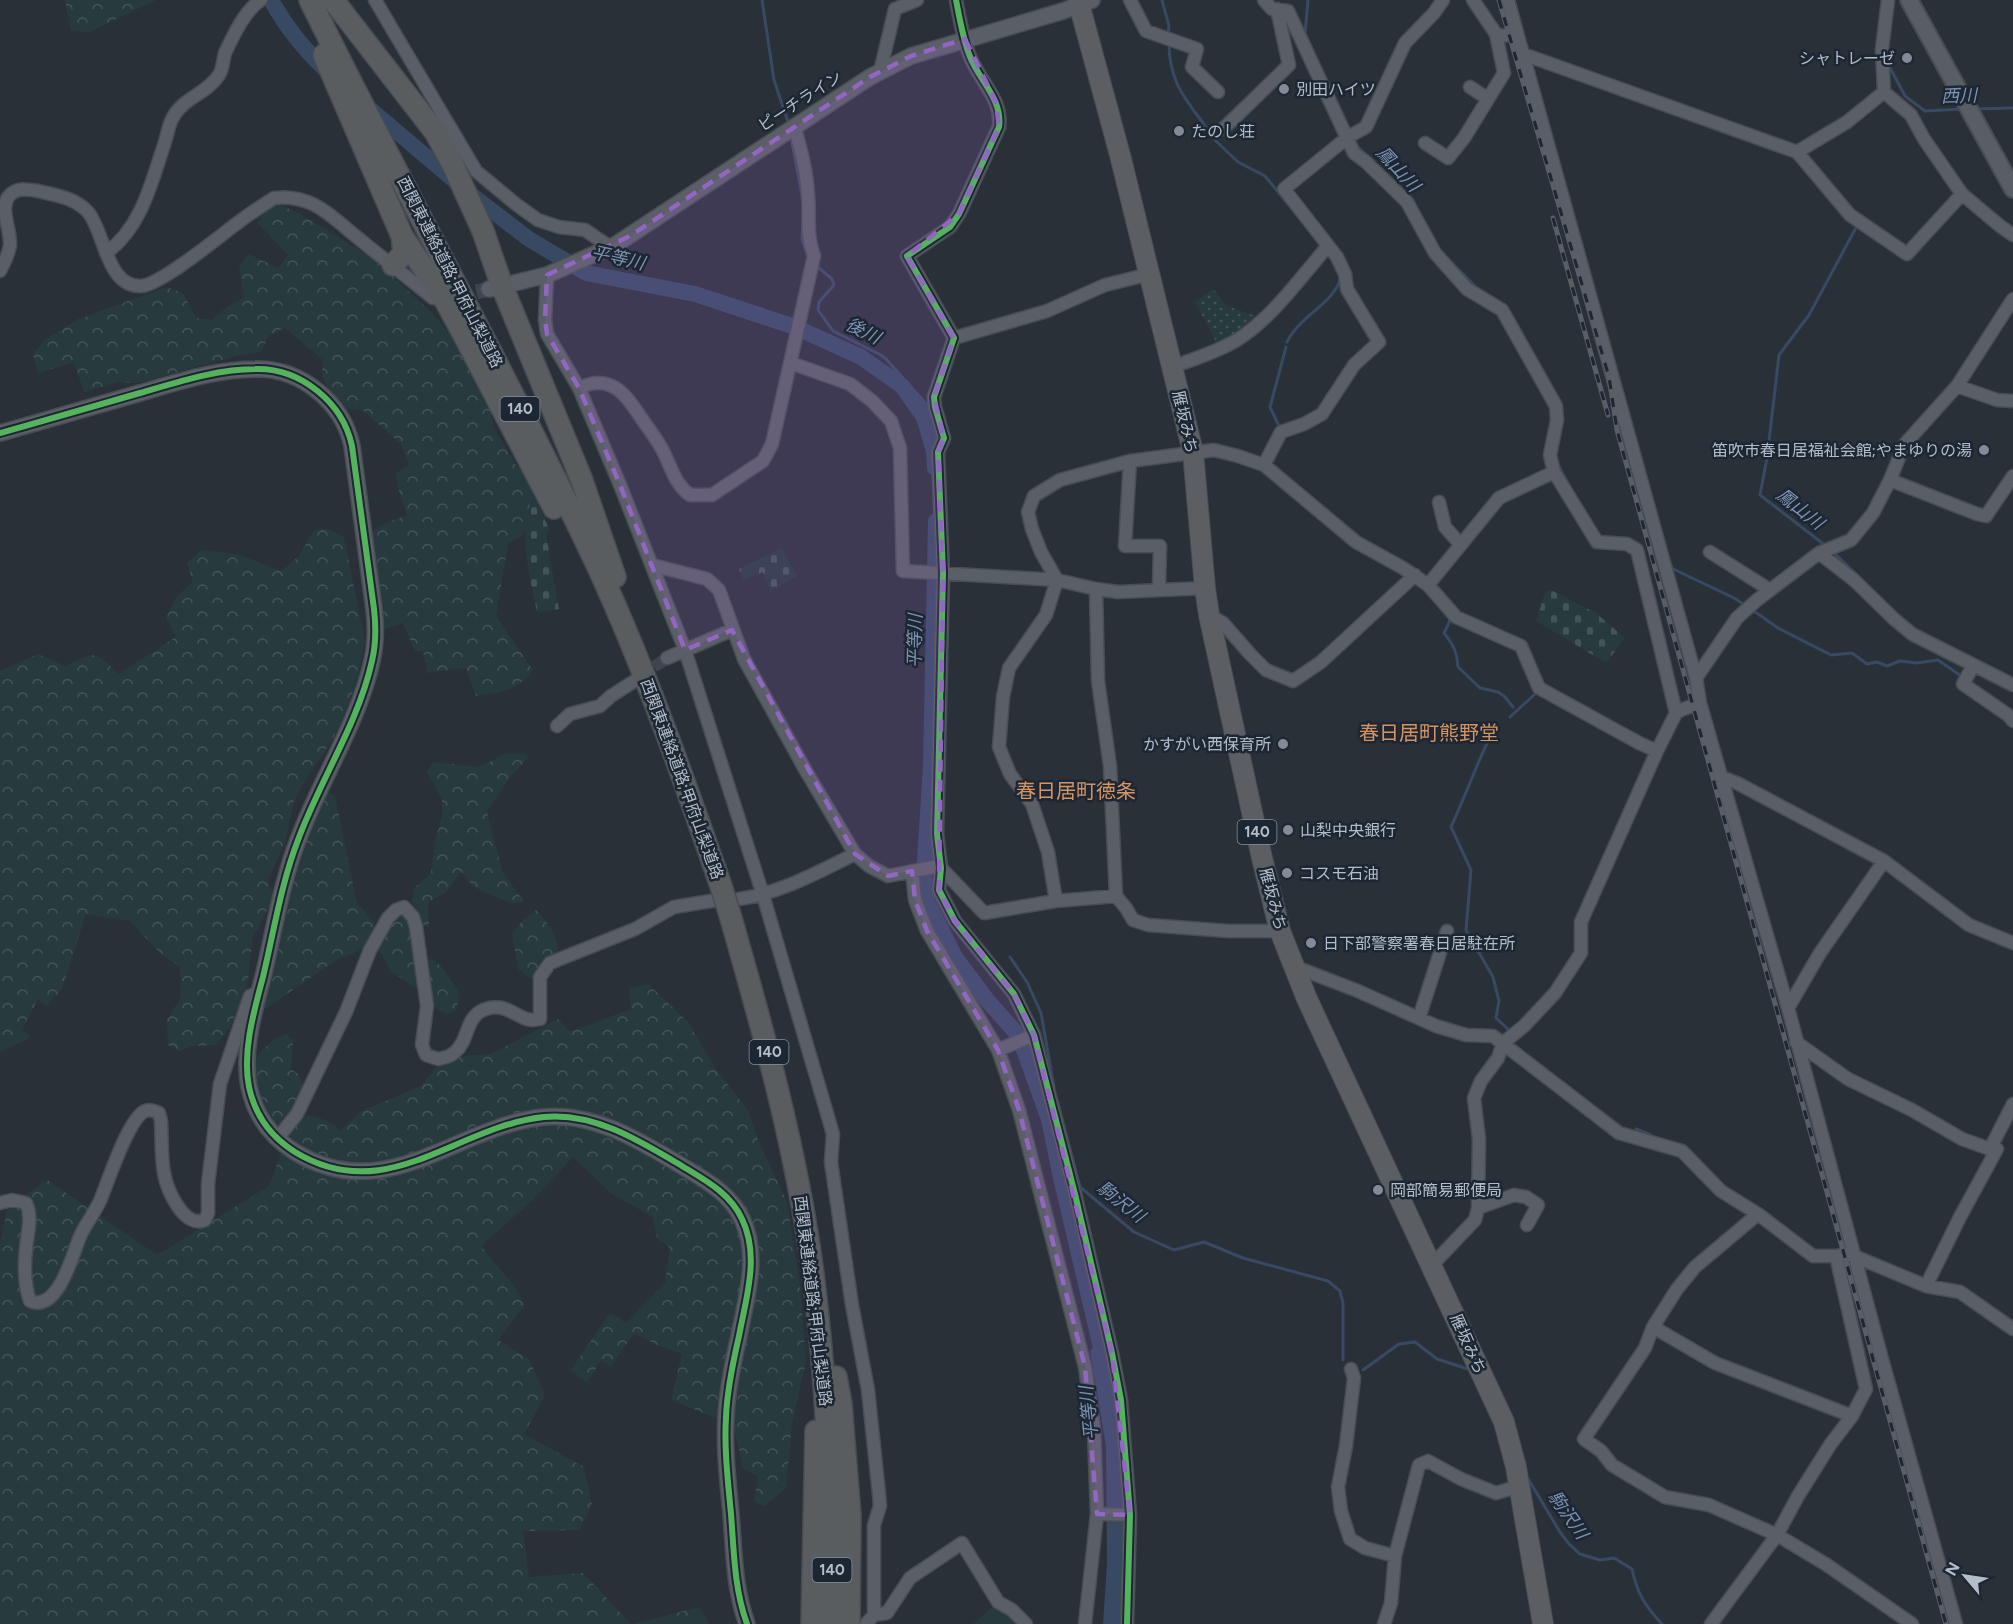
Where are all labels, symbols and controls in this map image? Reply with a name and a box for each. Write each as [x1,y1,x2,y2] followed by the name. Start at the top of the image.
[1799,49,1895,68] place label: シャトレーゼ
[1900,51,1914,65] marker: シャトレーゼ
[755,67,845,135] street label: ピーチライン
[1296,80,1376,99] place label: 別田ハイツ
[1277,82,1291,96] marker: 別田ハイツ
[1941,84,1979,108] water label: 西川
[1191,122,1255,141] place label: たのし荘
[1172,124,1186,138] marker: たのし荘
[1372,142,1426,198] water label: 鳳山川
[393,173,507,371] street label: 西関東連絡道路;甲府山梨道路
[589,241,649,275] water label: 平等川
[842,313,886,350] water label: 後川
[1169,389,1201,455] street label: 雁坂みち
[500,397,540,421] road number: 140
[1712,441,1972,460] place label: 笛吹市春日居福祉会館;やまゆりの湯
[1977,443,1991,457] marker: 笛吹市春日居福祉会館;やまゆりの湯
[1772,484,1830,536] water label: 鳳山川
[904,612,927,668] water label: 平等川
[637,676,727,882] street label: 西関東連絡道路;甲府山梨道路
[1359,721,1499,745] district label: 春日居町熊野堂
[1143,735,1271,754] place label: かすがい西保育所
[1276,737,1290,751] marker: かすがい西保育所
[1016,779,1136,803] district label: 春日居町徳条
[1238,820,1276,844] road number: 140
[1300,821,1396,840] place label: 山梨中央銀行
[1281,823,1295,837] marker: 山梨中央銀行
[1299,864,1379,883] place label: コスモ石油
[1256,866,1290,932] street label: 雁坂みち
[1280,866,1294,880] marker: コスモ石油
[1323,934,1515,953] place label: 日下部警察署春日居駐在所
[1304,936,1318,950] marker: 日下部警察署春日居駐在所
[750,1040,788,1064] road number: 140
[1093,1177,1151,1229] water label: 駒沢川
[1390,1181,1502,1200] place label: 岡部簡易郵便局
[1371,1183,1385,1197] marker: 岡部簡易郵便局
[791,1195,835,1407] street label: 西関東連絡道路;甲府山梨道路
[1446,1311,1490,1377] street label: 雁坂みち
[1075,1383,1103,1441] water label: 平等川
[1544,1487,1594,1545] water label: 駒沢川
[1935,1546,1995,1606] north arrow
[812,1558,852,1582] road number: 140
[1941,1559,1964,1579] text: N

